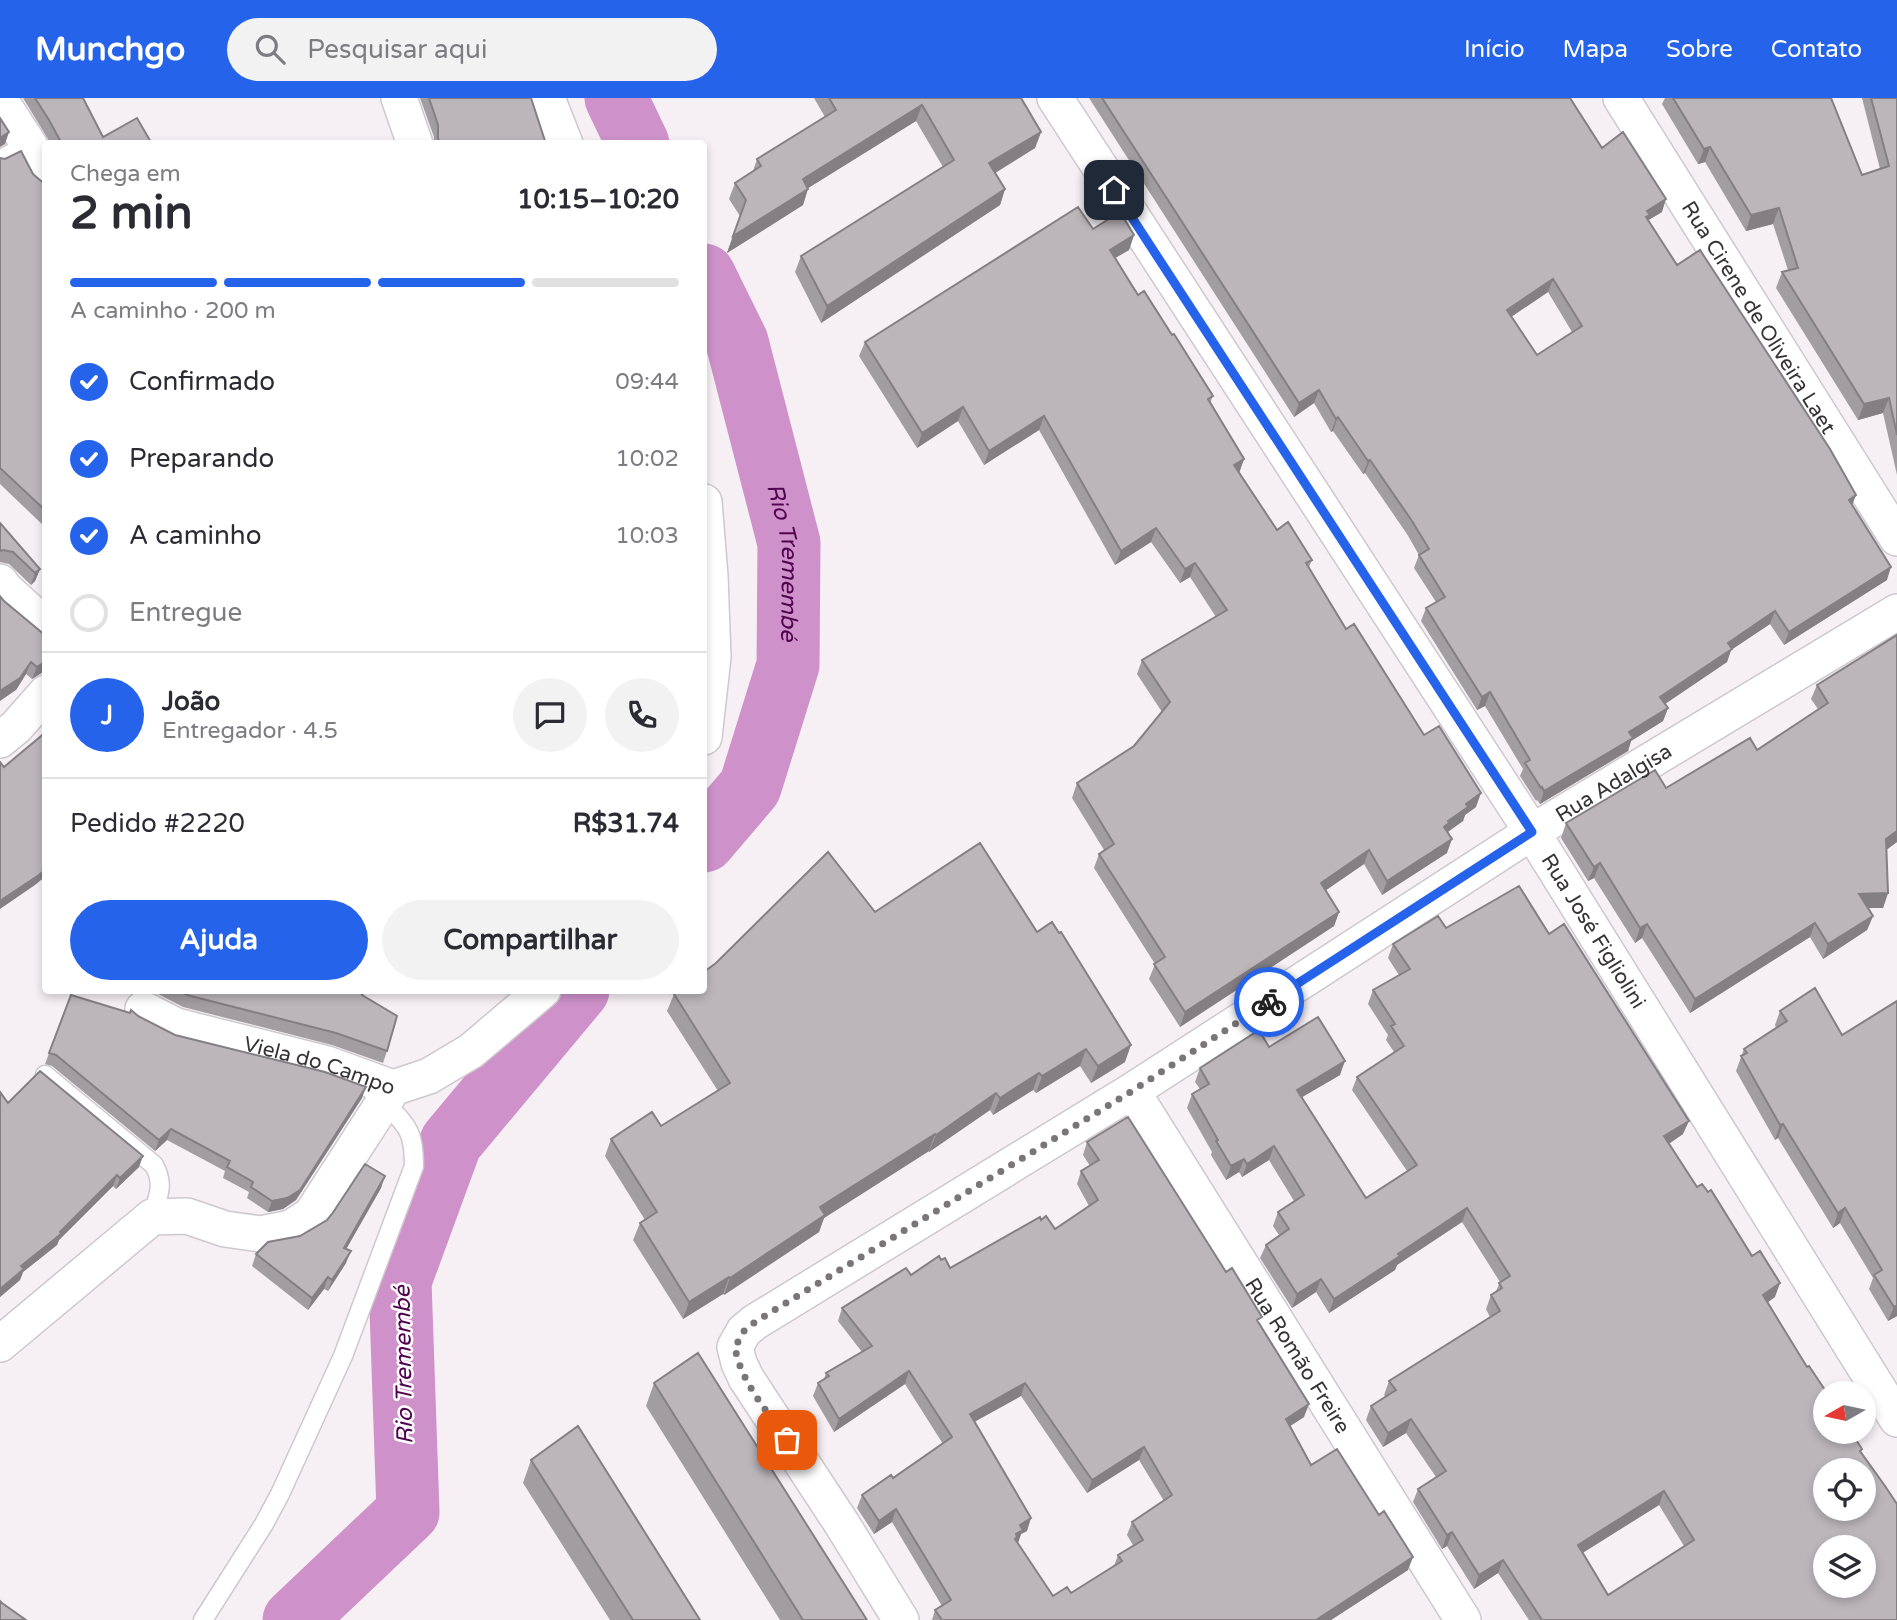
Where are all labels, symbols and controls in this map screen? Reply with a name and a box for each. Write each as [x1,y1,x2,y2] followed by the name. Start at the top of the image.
[227,18,717,81] search box
[35,30,185,69] text: Munchgo
[251,30,289,68] icon: search
[307,34,487,65] text: Pesquisar aqui
[1464,35,1525,64] text: Início
[1563,35,1628,64] text: Mapa
[1666,35,1733,64] text: Sobre
[1771,35,1862,64] text: Contato
[70,160,181,188] text: Chega em
[1084,160,1144,220] pin
[1095,171,1133,209] icon: home
[517,184,679,215] text: 10:15–10:20
[70,186,193,241] text: 2 min
[1676,196,1841,438] street label: Rua Cirene de Oliveira Laet
[70,297,276,325] text: A caminho · 200 m
[70,363,108,401] icon: check
[129,366,275,397] text: Confirmado
[615,368,679,396] text: 09:44
[70,440,108,478] icon: check
[129,443,274,474] text: Preparando
[615,445,679,473] text: 10:02
[760,481,804,643] water label: Rio Tremembé
[70,517,108,555] icon: check
[129,520,261,551] text: A caminho
[615,522,679,550] text: 10:03
[129,597,242,628] text: Entregue
[513,678,587,752] button: chat
[605,678,679,752] button: phone
[162,686,220,717] text: João
[101,700,113,731] text: J
[162,717,338,745] text: Entregador · 4.5
[1551,738,1676,827] street label: Rua Adalgisa
[70,808,245,839] text: Pedido #2220
[573,808,679,839] text: R$31.74
[1536,849,1651,1013] street label: Rua José Figliolini
[70,900,368,980] button: Ajuda
[382,900,679,980] button: Compartilhar
[1234,967,1304,1037] courier
[1250,983,1288,1021] icon: bike
[241,1031,399,1100] street label: Viela do Campo
[1239,1273,1356,1438] street label: Rua Romão Freire
[389,1283,419,1445] water label: Rio Tremembé
[1813,1381,1876,1444] north arrow
[1813,1381,1876,1598] map controls
[757,1410,817,1470] pin
[768,1421,806,1459] icon: bag
[1813,1458,1876,1521] button: locate
[1813,1535,1876,1598] button: layers

